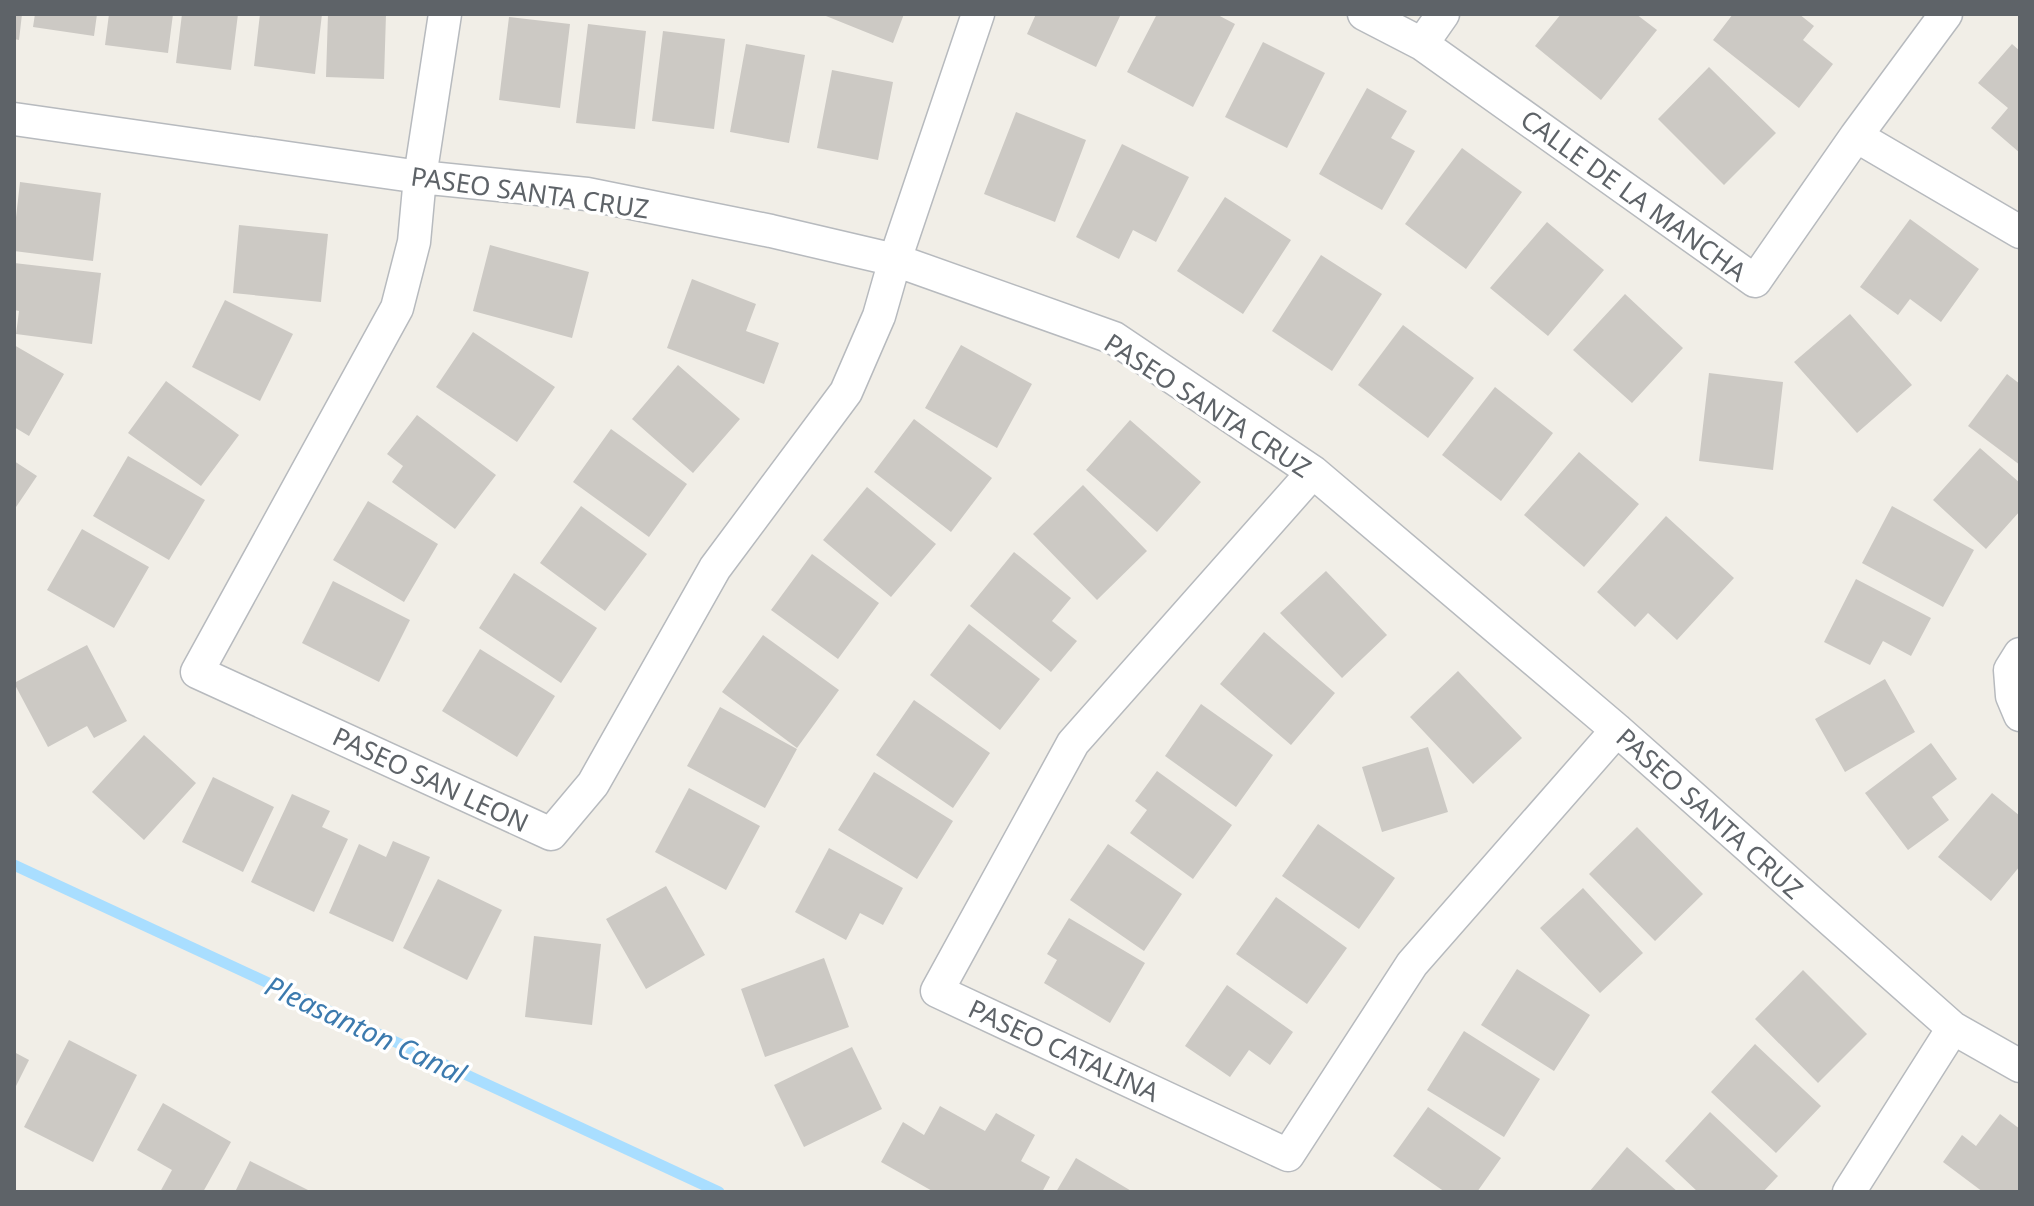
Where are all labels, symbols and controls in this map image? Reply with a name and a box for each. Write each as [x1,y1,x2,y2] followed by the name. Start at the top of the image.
[1514,101,1754,289] street label: CALLE DE LA MANCHA
[409,157,651,227] street label: PASEO SANTA CRUZ
[1098,325,1318,485] street label: PASEO SANTA CRUZ
[327,718,535,840] street label: PASEO SAN LEON
[1609,719,1811,907] street label: PASEO SANTA CRUZ
[259,966,473,1092] water label: Pleasanton Canal
[963,990,1165,1110] street label: PASEO CATALINA

